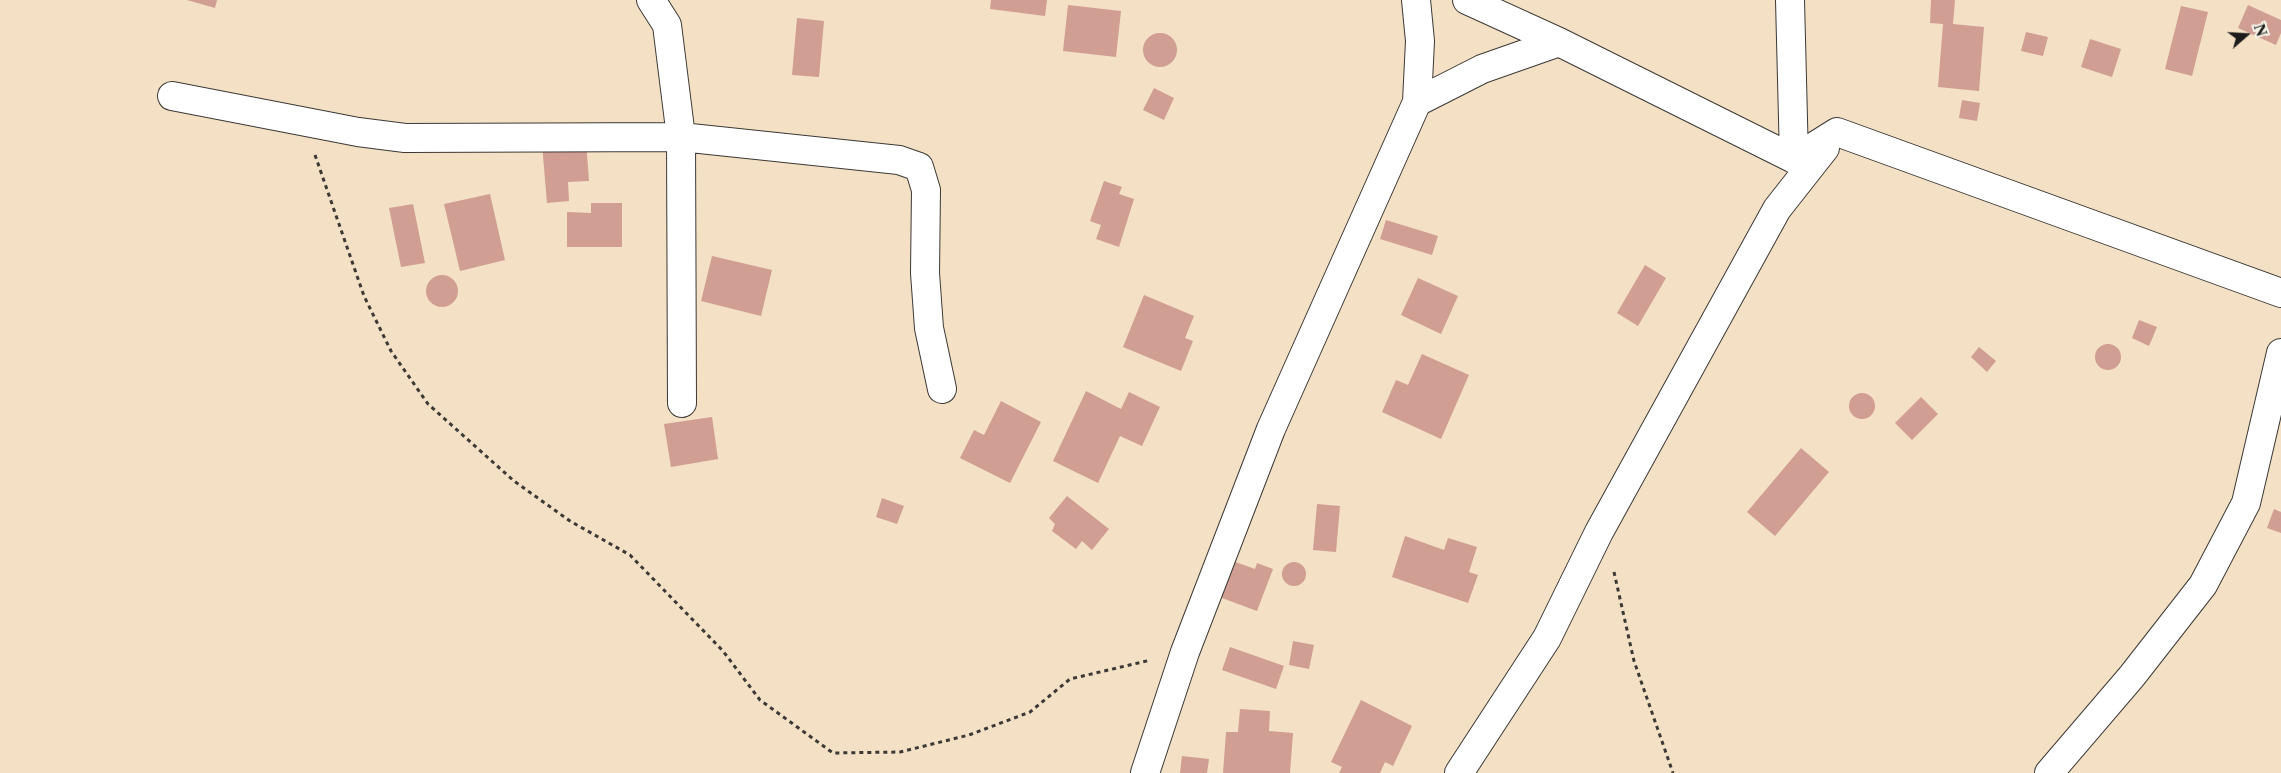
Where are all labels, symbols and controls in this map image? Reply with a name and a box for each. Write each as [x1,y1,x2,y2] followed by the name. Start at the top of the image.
[2221,10,2271,60] north arrow
[2250,21,2271,39] text: N

